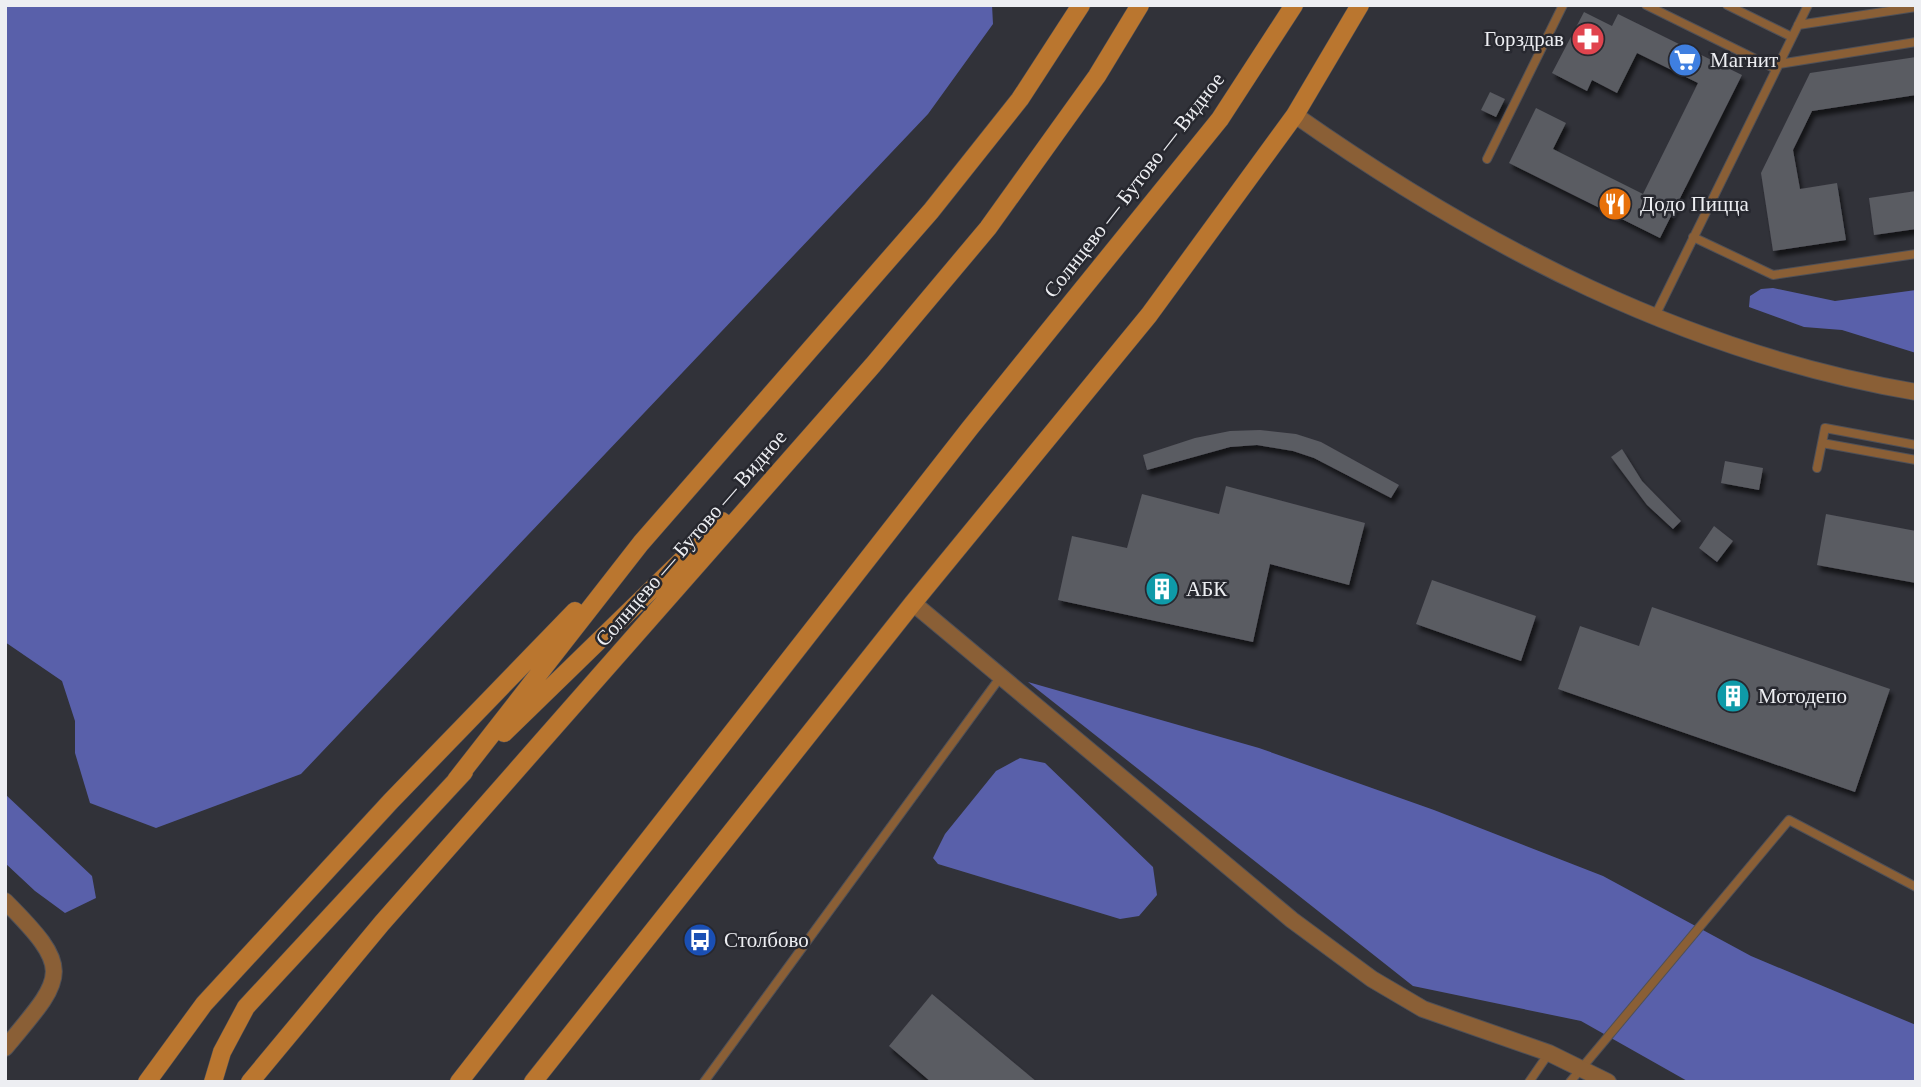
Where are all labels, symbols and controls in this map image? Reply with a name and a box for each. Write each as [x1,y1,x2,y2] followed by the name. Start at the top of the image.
[1569,20,1607,58] pharmacy icon: Горздрав
[1484,27,1564,51] place label: Горздрав
[1666,41,1704,79] supermarket icon: Магнит
[1710,48,1778,72] place label: Магнит
[1039,68,1229,302] street label: Солнцево — Бутово — Видное
[1596,185,1634,223] restaurant icon: Додо Пицца
[1640,192,1750,216] place label: Додо Пицца
[591,425,791,651] street label: Солнцево — Бутово — Видное
[1143,570,1181,608] building icon: АБК
[1186,577,1228,601] place label: АБК
[1714,677,1752,715] building icon: Мотодепо
[1758,684,1847,708] place label: Мотодепо
[681,921,719,959] bus stop icon: Столбово
[724,928,809,952] place label: Столбово

